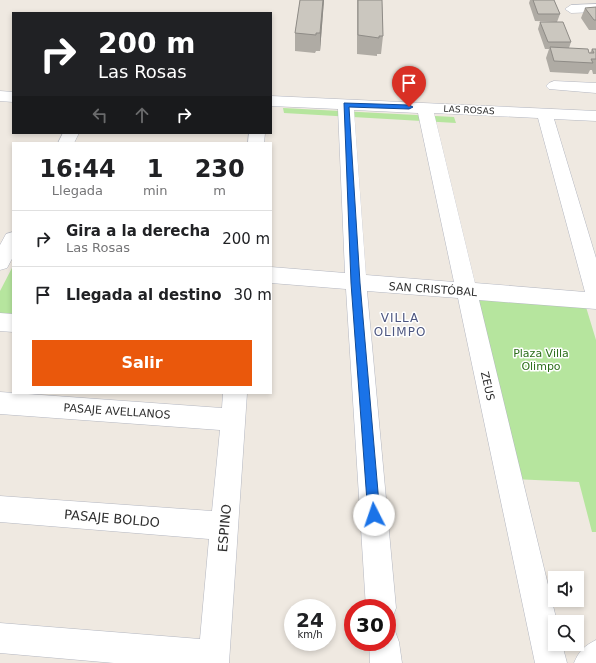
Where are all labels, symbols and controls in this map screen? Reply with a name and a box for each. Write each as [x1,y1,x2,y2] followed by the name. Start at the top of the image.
[98,27,195,60] text: 200 m
[32,28,84,80] icon: right
[98,61,187,82] text: Las Rosas
[392,66,426,107] pin
[398,72,420,94] icon: arrive
[89,104,111,126] icon: left
[131,104,153,126] icon: ahead
[173,104,195,126] icon: right
[443,104,495,116] street label: LAS ROSAS
[39,155,116,183] text: 16:44
[147,155,163,183] text: 1
[195,155,245,183] text: 230
[52,183,103,198] text: Llegada
[143,183,167,198] text: min
[213,183,226,198] text: m
[66,222,210,240] text: Gira a la derecha
[32,228,54,250] icon: right
[222,230,270,248] text: 200 m
[66,240,130,255] text: Las Rosas
[388,280,478,299] street label: SAN CRISTÓBAL
[32,284,54,306] icon: arrive
[66,286,221,304] text: Llegada al destino
[233,286,272,304] text: 30 m
[374,311,426,339] district label: VILLA OLIMPO
[32,340,252,386] button: Salir
[513,347,569,373] park label: Plaza Villa Olimpo
[478,370,497,402] street label: ZEUS
[63,401,171,422] street label: PASAJE AVELLANOS
[353,494,395,536] position arrow
[215,503,234,553] street label: ESPINO
[64,507,160,530] street label: PASAJE BOLDO
[548,571,584,651] map controls
[548,571,584,607] button: sound
[344,599,396,651] speed limit sign: 30
[296,608,324,632] text: 24
[548,615,584,651] button: search
[297,629,323,640] text: km/h

